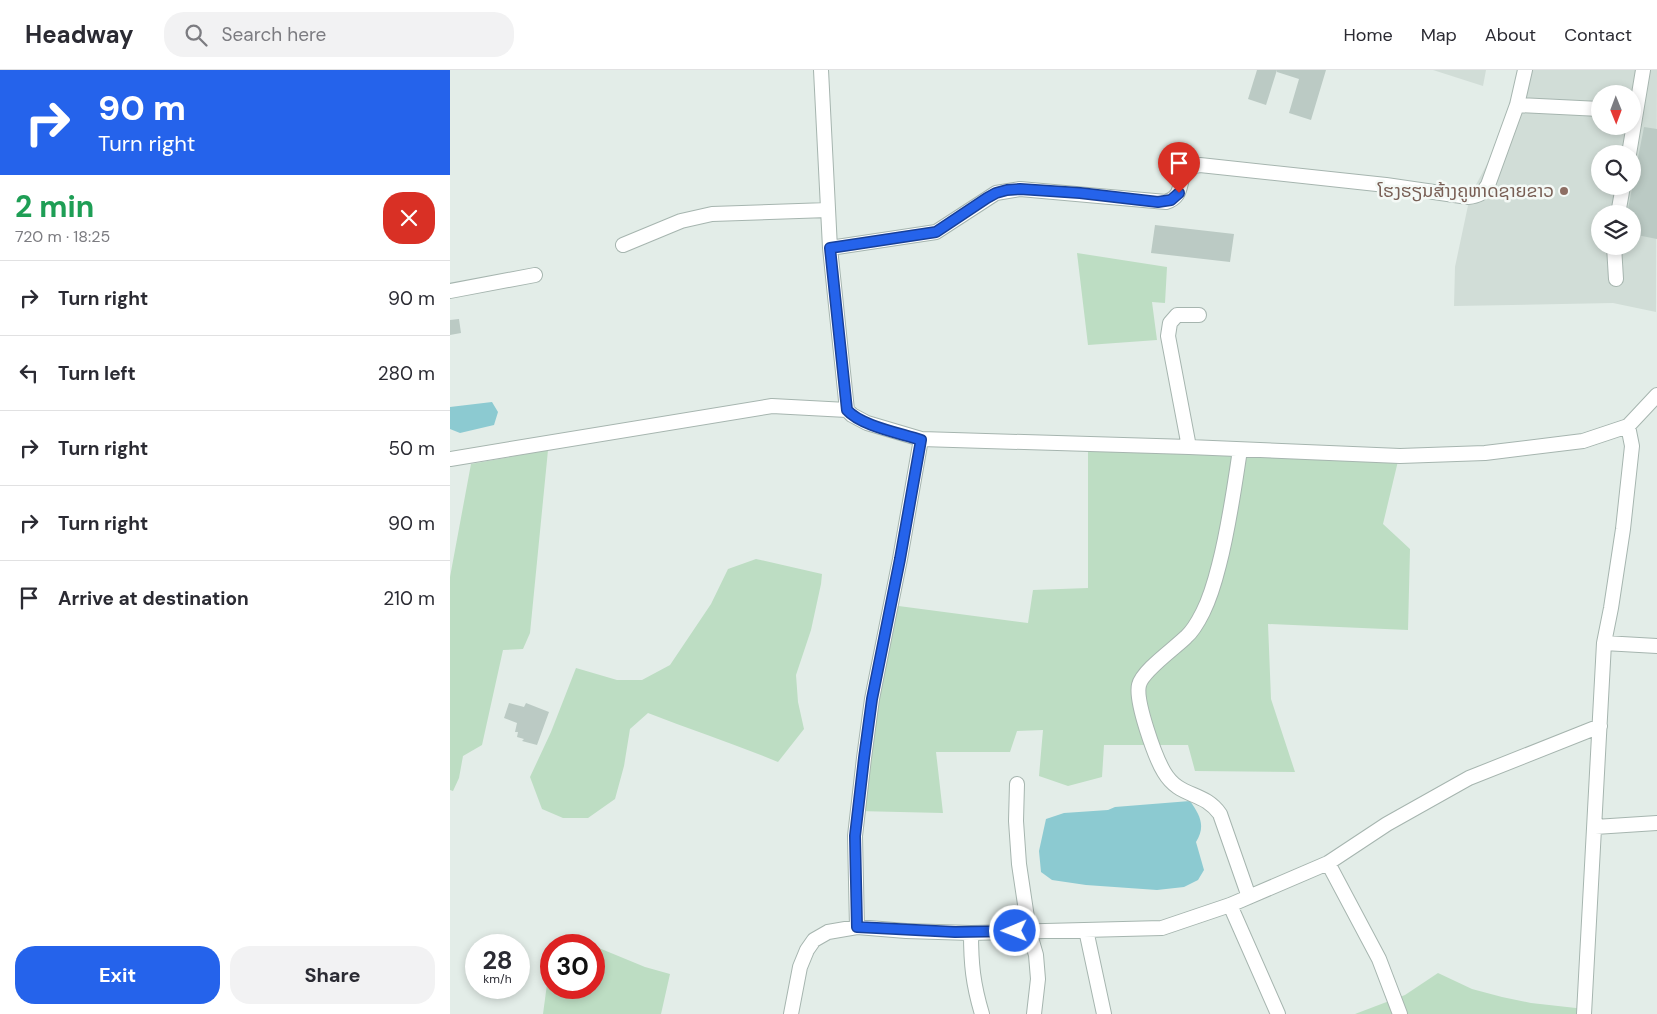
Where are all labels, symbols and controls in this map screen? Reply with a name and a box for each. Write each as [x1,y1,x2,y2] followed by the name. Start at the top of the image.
[164,12,514,57] search box
[25,19,134,50] text: Headway
[182,21,210,49] icon: search
[222,22,326,47] text: Search here
[1343,23,1393,47] text: Home
[1421,23,1457,47] text: Map
[1485,23,1536,47] text: About
[1564,23,1632,47] text: Contact
[98,85,186,131] text: 90 m
[1591,85,1641,135] north arrow
[1591,85,1641,255] map controls
[15,90,80,155] icon: right
[98,129,195,158] text: Turn right
[1158,142,1200,193] pin
[1591,145,1641,195] button: search
[1165,149,1193,177] icon: arrive
[1377,179,1554,203] place label: ໂຮງຮຽນສ້າງຄູຫາດຊາຍຂາວ
[1558,185,1570,197] marker: ໂຮງຮຽນສ້າງຄູຫາດຊາຍຂາວ
[15,187,94,226] text: 2 min
[383,192,435,244] button: close
[1591,205,1641,255] button: layers
[15,226,110,247] text: 720 m · 18:25
[15,284,43,312] icon: right
[58,286,148,311] text: Turn right
[388,286,435,311] text: 90 m
[15,359,43,387] icon: left
[58,361,136,386] text: Turn left
[378,361,435,386] text: 280 m
[15,434,43,462] icon: right
[58,436,148,461] text: Turn right
[388,436,435,461] text: 50 m
[15,509,43,537] icon: right
[58,511,148,536] text: Turn right
[388,511,435,536] text: 90 m
[15,584,43,612] icon: arrive
[58,586,249,611] text: Arrive at destination
[383,586,435,611] text: 210 m
[988,904,1040,956] position arrow
[540,934,605,999] speed limit sign: 30
[482,944,513,977] text: 28
[15,946,220,1004] button: Exit
[230,946,435,1004] button: Share
[483,971,512,987] text: km/h

